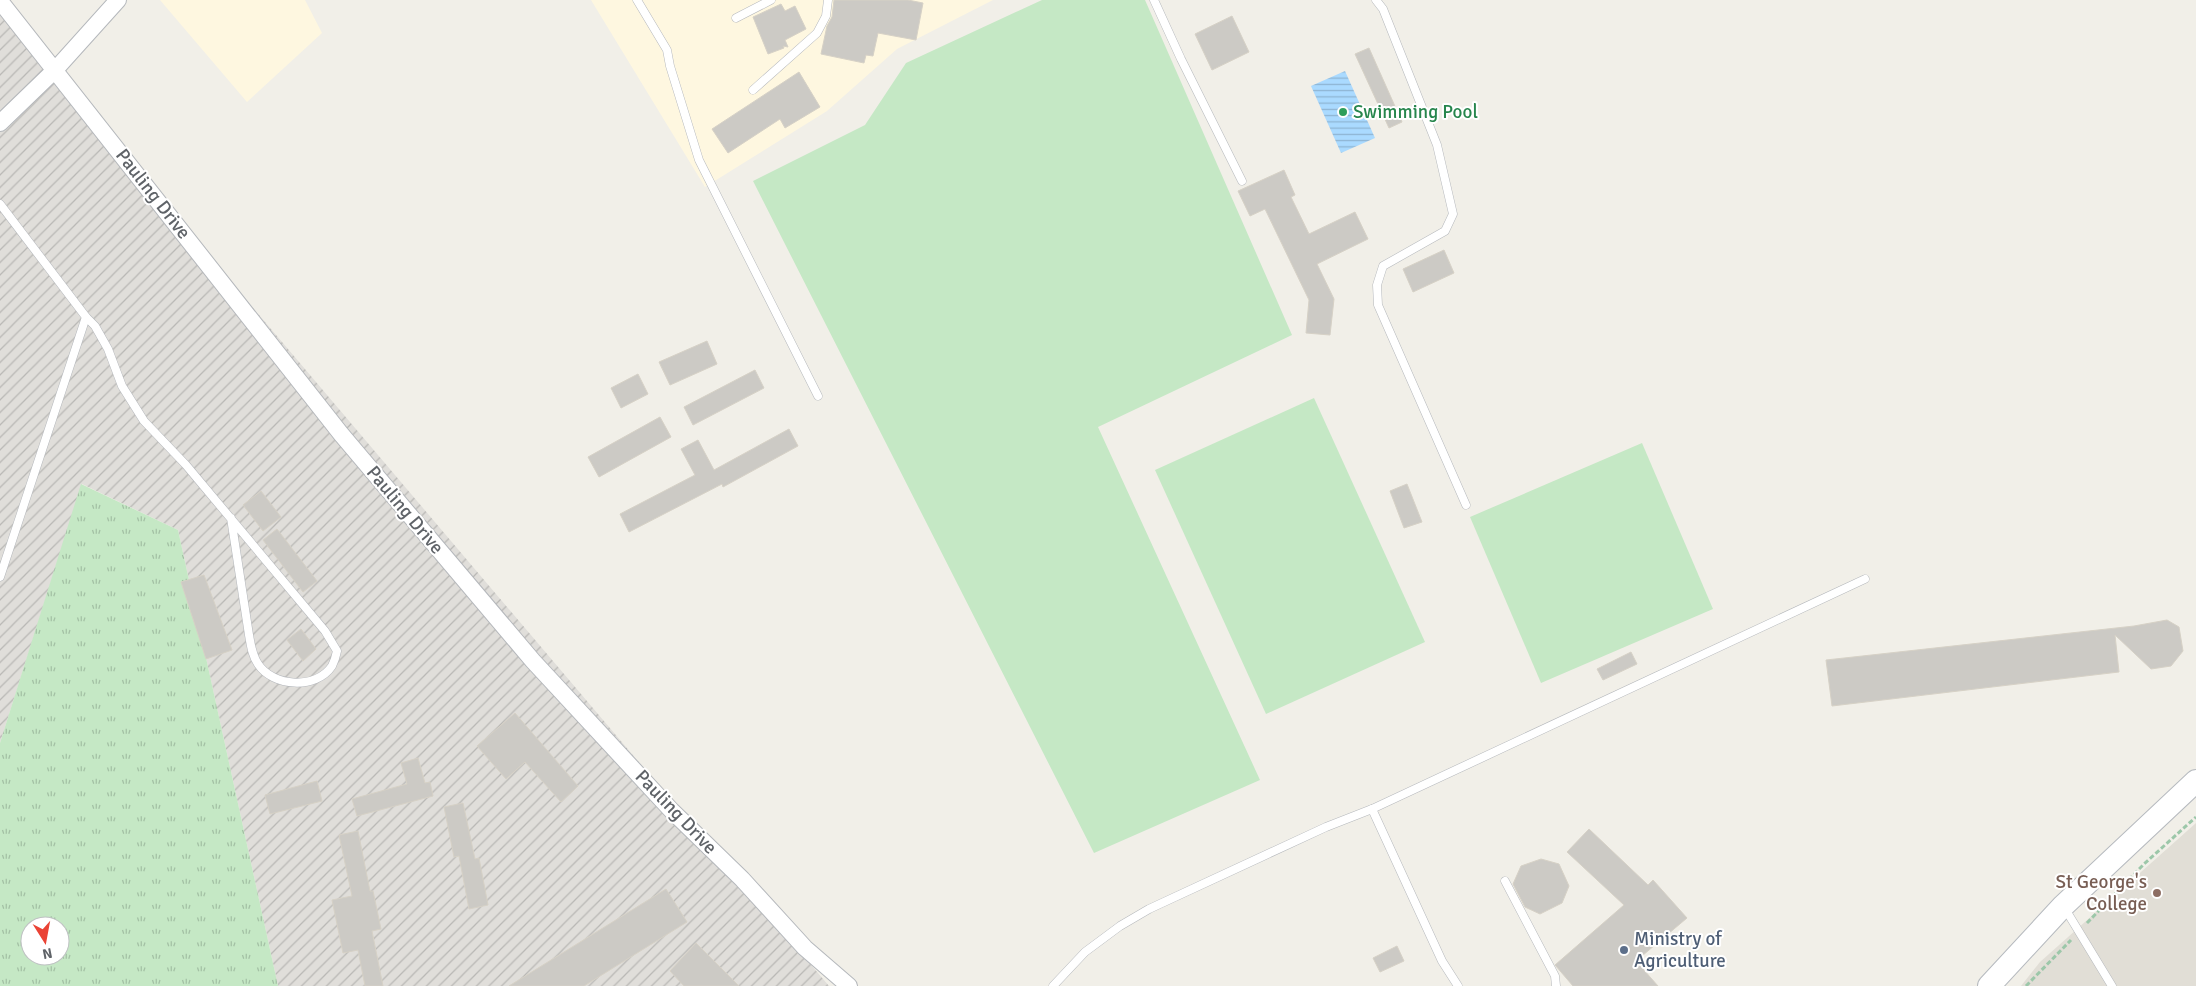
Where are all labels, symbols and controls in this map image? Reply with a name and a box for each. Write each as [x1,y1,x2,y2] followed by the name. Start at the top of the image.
[1353,100,1478,124] place label: Swimming Pool
[1337,106,1349,118] marker: Swimming Pool
[110,144,196,244] street label: Pauling Drive
[361,461,449,559] street label: Pauling Drive
[630,765,722,859] street label: Pauling Drive
[2055,870,2147,916] place label: St George's College
[2151,887,2163,899] marker: St George's College
[20,916,70,966] north arrow
[1634,927,1726,973] place label: Ministry of Agriculture
[41,944,54,963] text: N
[1618,944,1630,956] marker: Ministry of Agriculture

